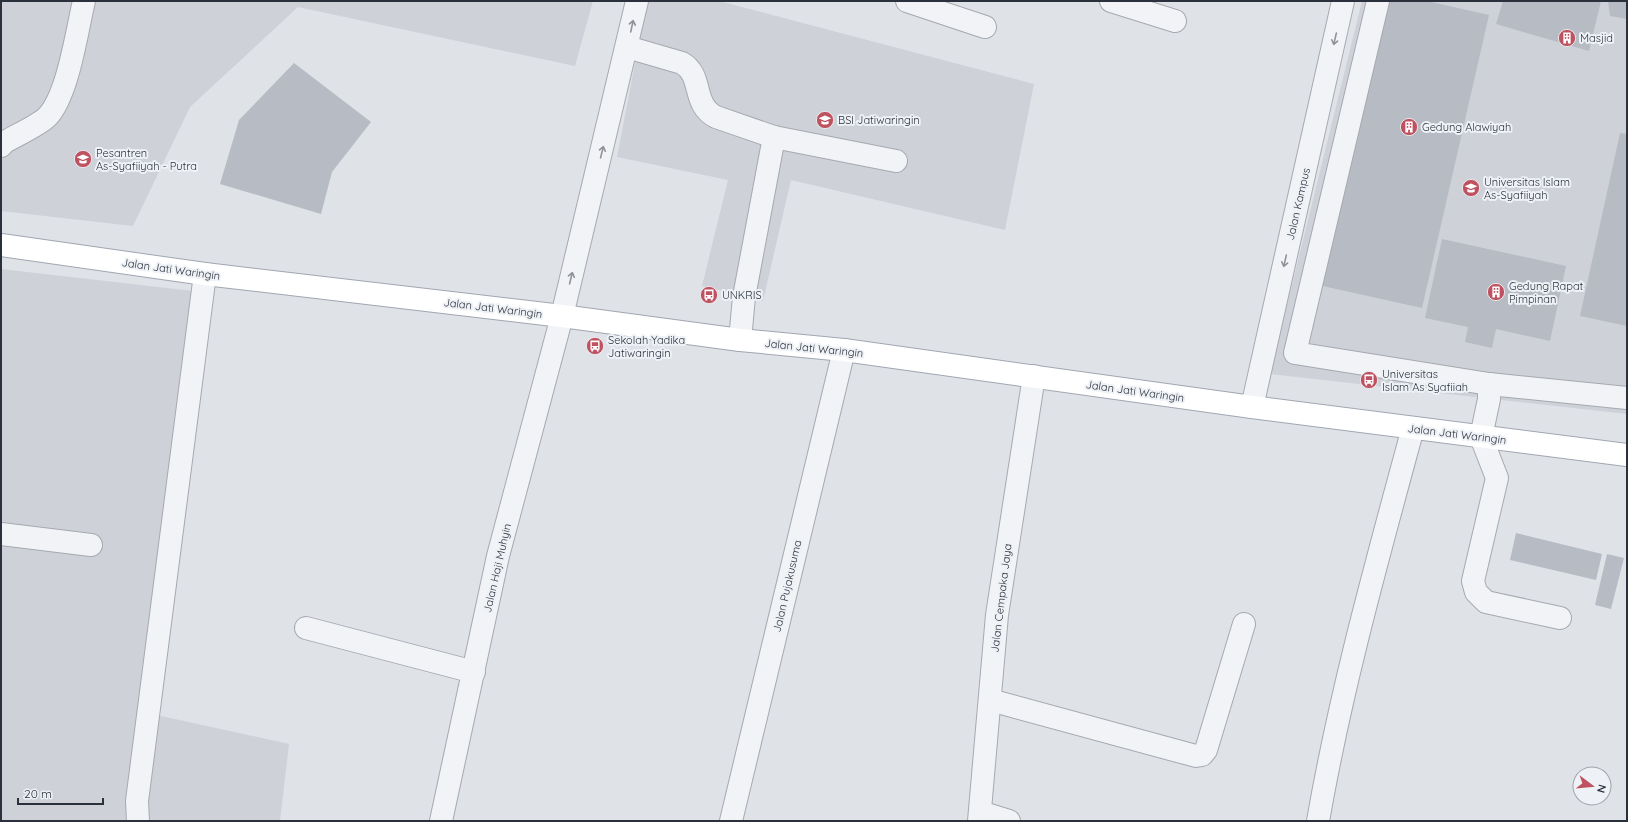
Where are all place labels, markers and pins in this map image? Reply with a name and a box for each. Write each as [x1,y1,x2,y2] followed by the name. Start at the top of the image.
[1557,28,1577,48] building icon: Masjid
[1580,31,1613,45] place label: Masjid
[815,110,835,130] school or university icon: BSI Jatiwaringin
[838,113,920,127] place label: BSI Jatiwaringin
[1399,117,1419,137] building icon: Gedung Alawiyah
[1422,120,1511,134] place label: Gedung Alawiyah
[96,146,197,173] place label: Pesantren As-Syafiiyah - Putra
[73,149,93,169] school or university icon: Pesantren As-Syafiiyah - Putra
[1484,175,1570,202] place label: Universitas Islam As-Syafiiyah
[1461,178,1481,198] school or university icon: Universitas Islam As-Syafiiyah
[1509,279,1584,306] place label: Gedung Rapat Pimpinan
[1486,282,1506,302] building icon: Gedung Rapat Pimpinan
[699,285,719,305] bus stop icon: UNKRIS
[722,288,762,302] place label: UNKRIS
[608,333,685,360] place label: Sekolah Yadika Jatiwaringin
[585,336,605,356] bus stop icon: Sekolah Yadika Jatiwaringin
[1382,367,1468,394] place label: Universitas Islam As Syafiiah
[1359,370,1379,390] bus stop icon: Universitas Islam As Syafiiah

